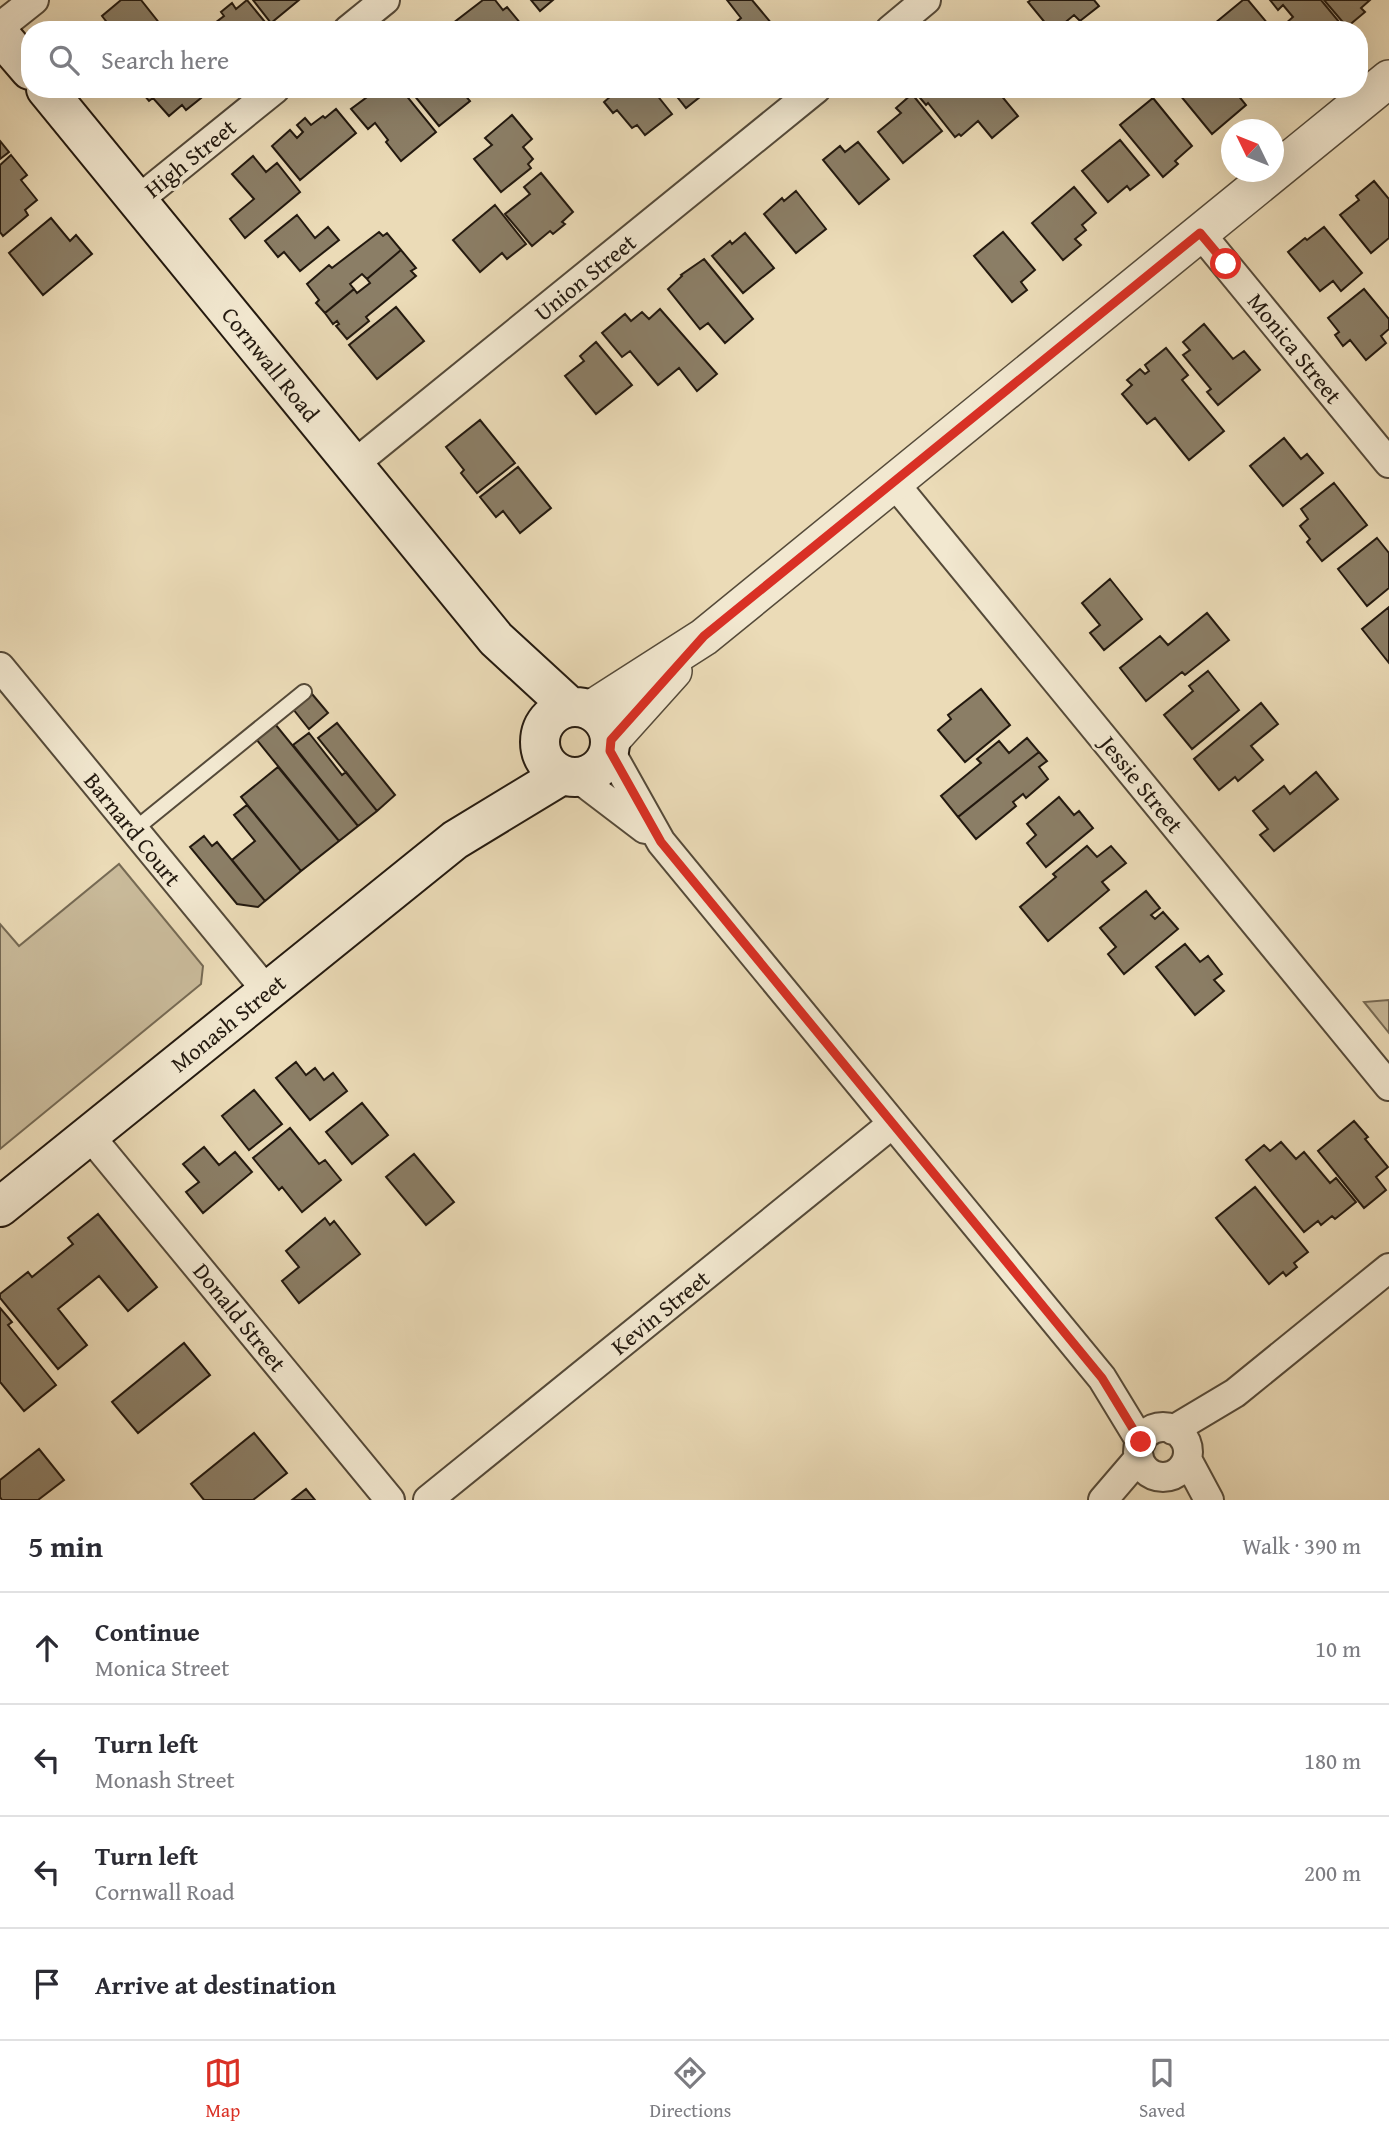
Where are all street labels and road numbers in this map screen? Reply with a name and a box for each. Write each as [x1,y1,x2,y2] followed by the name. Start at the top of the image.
[137,111,243,205] street label: High Street
[527,226,643,328] street label: Union Street
[1240,285,1350,411] street label: Monica Street
[214,299,328,429] street label: Cornwall Road
[1091,726,1192,840] street label: Jessie Street
[77,765,189,893] street label: Barnard Court
[163,966,293,1080] street label: Monash Street
[186,1256,294,1378] street label: Donald Street
[604,1262,716,1362] street label: Kevin Street

